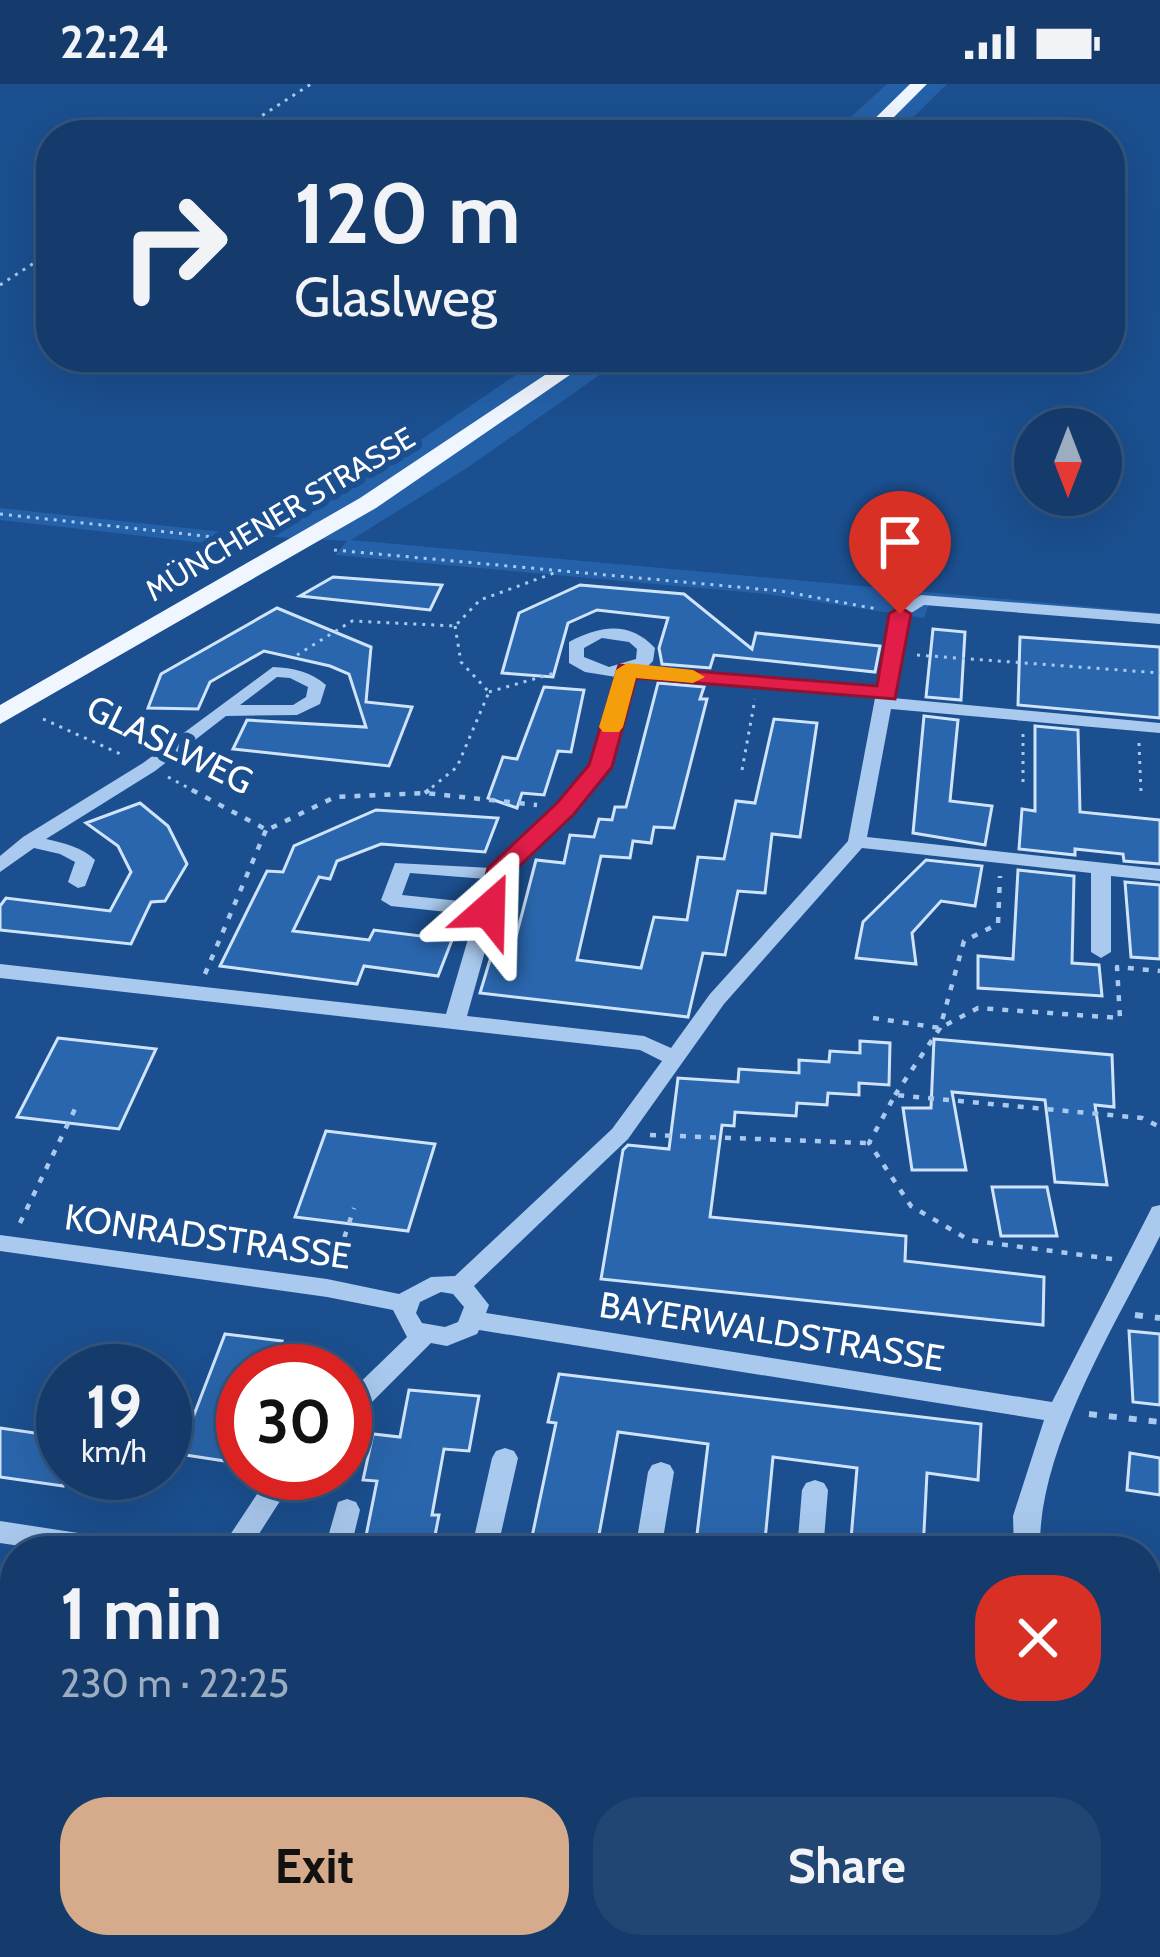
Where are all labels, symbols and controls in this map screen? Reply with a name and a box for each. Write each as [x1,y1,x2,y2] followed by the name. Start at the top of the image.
[60,15,169,69] text: 22:24
[294,162,521,264] text: 120 m
[96,168,252,324] icon: right
[294,264,497,330] text: Glaslweg
[1014,408,1122,516] north arrow
[1014,408,1122,516] map controls
[139,419,421,609] street label: MÜNCHENER STRASSE
[849,491,951,614] pin
[867,509,933,575] icon: arrive
[80,685,260,803] street label: GLASLWEG
[426,847,552,973] position arrow
[62,1194,354,1278] street label: KONRADSTRASSE
[596,1282,948,1380] street label: BAYERWALDSTRASSE
[216,1344,372,1500] speed limit sign: 30
[86,1370,142,1443] text: 19
[81,1433,147,1470] text: km/h
[60,1570,222,1657] text: 1 min
[975,1575,1101,1701] button: close
[60,1659,289,1707] text: 230 m · 22:25
[60,1797,569,1935] button: Exit
[593,1797,1101,1935] button: Share

